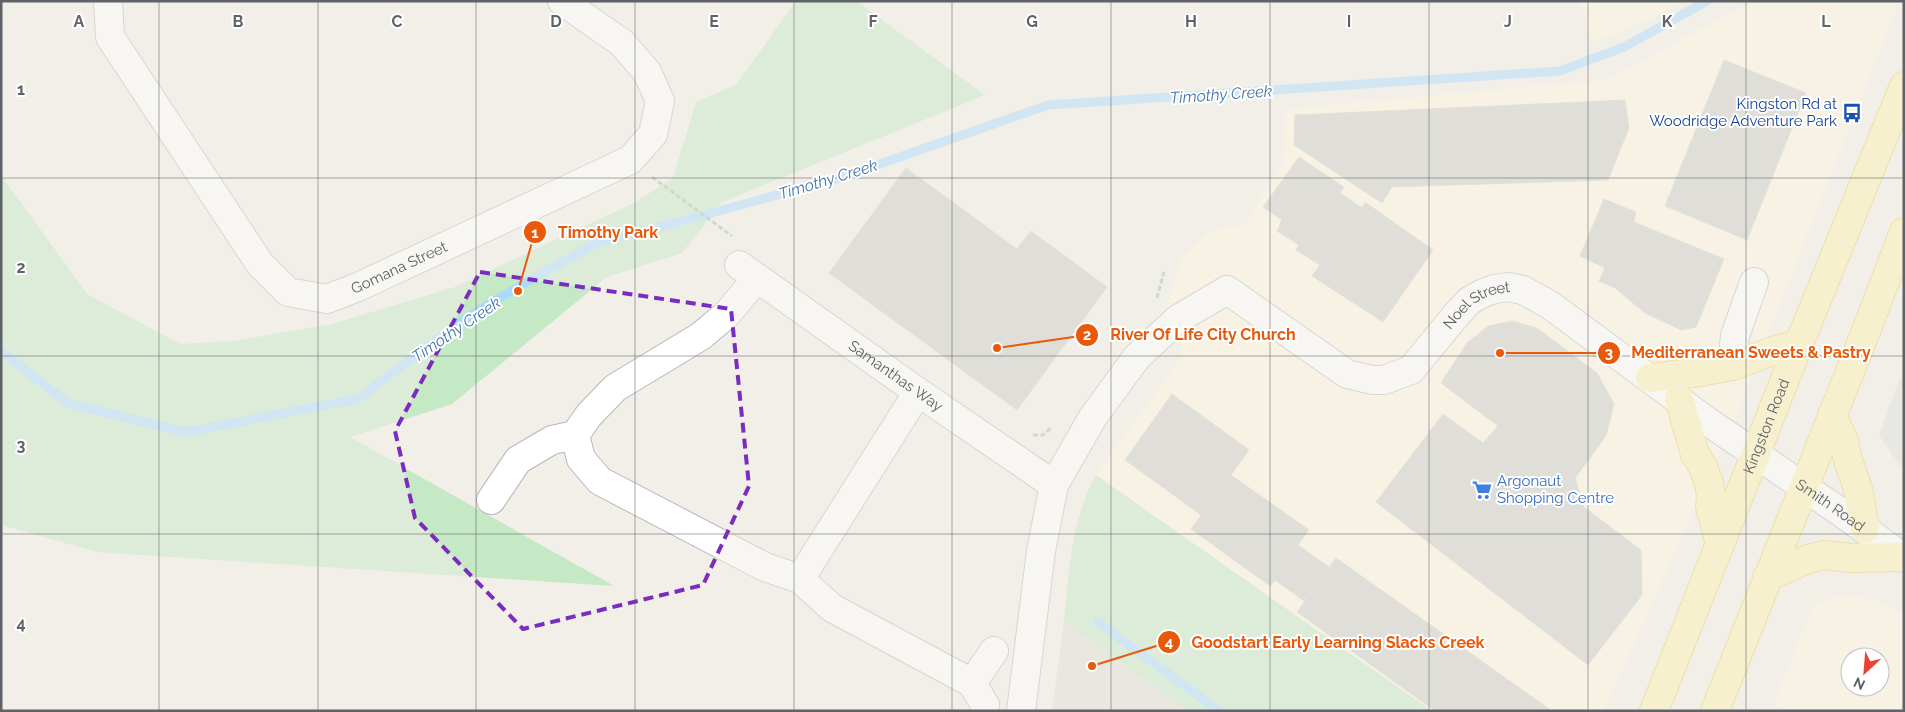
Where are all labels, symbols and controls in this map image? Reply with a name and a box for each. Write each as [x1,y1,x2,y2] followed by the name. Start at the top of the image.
[74,12,85,31] text: A
[233,12,244,31] text: B
[392,12,403,31] text: C
[550,12,562,31] text: D
[709,12,719,31] text: E
[868,12,878,31] text: F
[1026,12,1038,31] text: G
[1185,12,1197,31] text: H
[1347,12,1351,31] text: I
[1504,12,1512,31] text: J
[1662,12,1673,31] text: K
[1821,12,1831,31] text: L
[17,80,25,99] text: 1
[1169,81,1273,108] water label: Timothy Creek
[1649,95,1837,130] place label: Kingston Rd at Woodridge Adventure Park
[1841,102,1863,124] bus stop icon: Kingston Rd at Woodridge Adventure Park
[776,155,880,204] water label: Timothy Creek
[523,217,668,248] callout: Timothy Park
[558,223,658,242] text: Timothy Park
[531,224,539,242] text: 1
[349,238,450,298] street label: Gomana Street
[16,258,26,277] text: 2
[1439,278,1511,333] street label: Noel Street
[408,293,504,366] water label: Timothy Creek
[1075,319,1306,350] callout: River Of Life City Church
[1110,325,1296,344] text: River Of Life City Church
[1083,326,1091,344] text: 2
[845,337,946,415] street label: Samanthas Way
[1596,337,1881,368] callout: Mediterranean Sweets & Pastry
[1631,343,1871,362] text: Mediterranean Sweets & Pastry
[1605,344,1613,362] text: 3
[1740,376,1793,477] street label: Kingston Road
[17,436,26,455] text: 3
[1497,472,1614,507] place label: Argonaut Shopping Centre
[1792,475,1868,535] street label: Smith Road
[1471,479,1493,501] supermarket icon: Argonaut Shopping Centre
[16,614,26,633] text: 4
[1156,627,1495,658] callout: Goodstart Early Learning Slacks Creek
[1165,633,1174,651] text: 4
[1191,633,1485,652] text: Goodstart Early Learning Slacks Creek
[1840,647,1890,697] north arrow
[1851,674,1868,693] text: N

